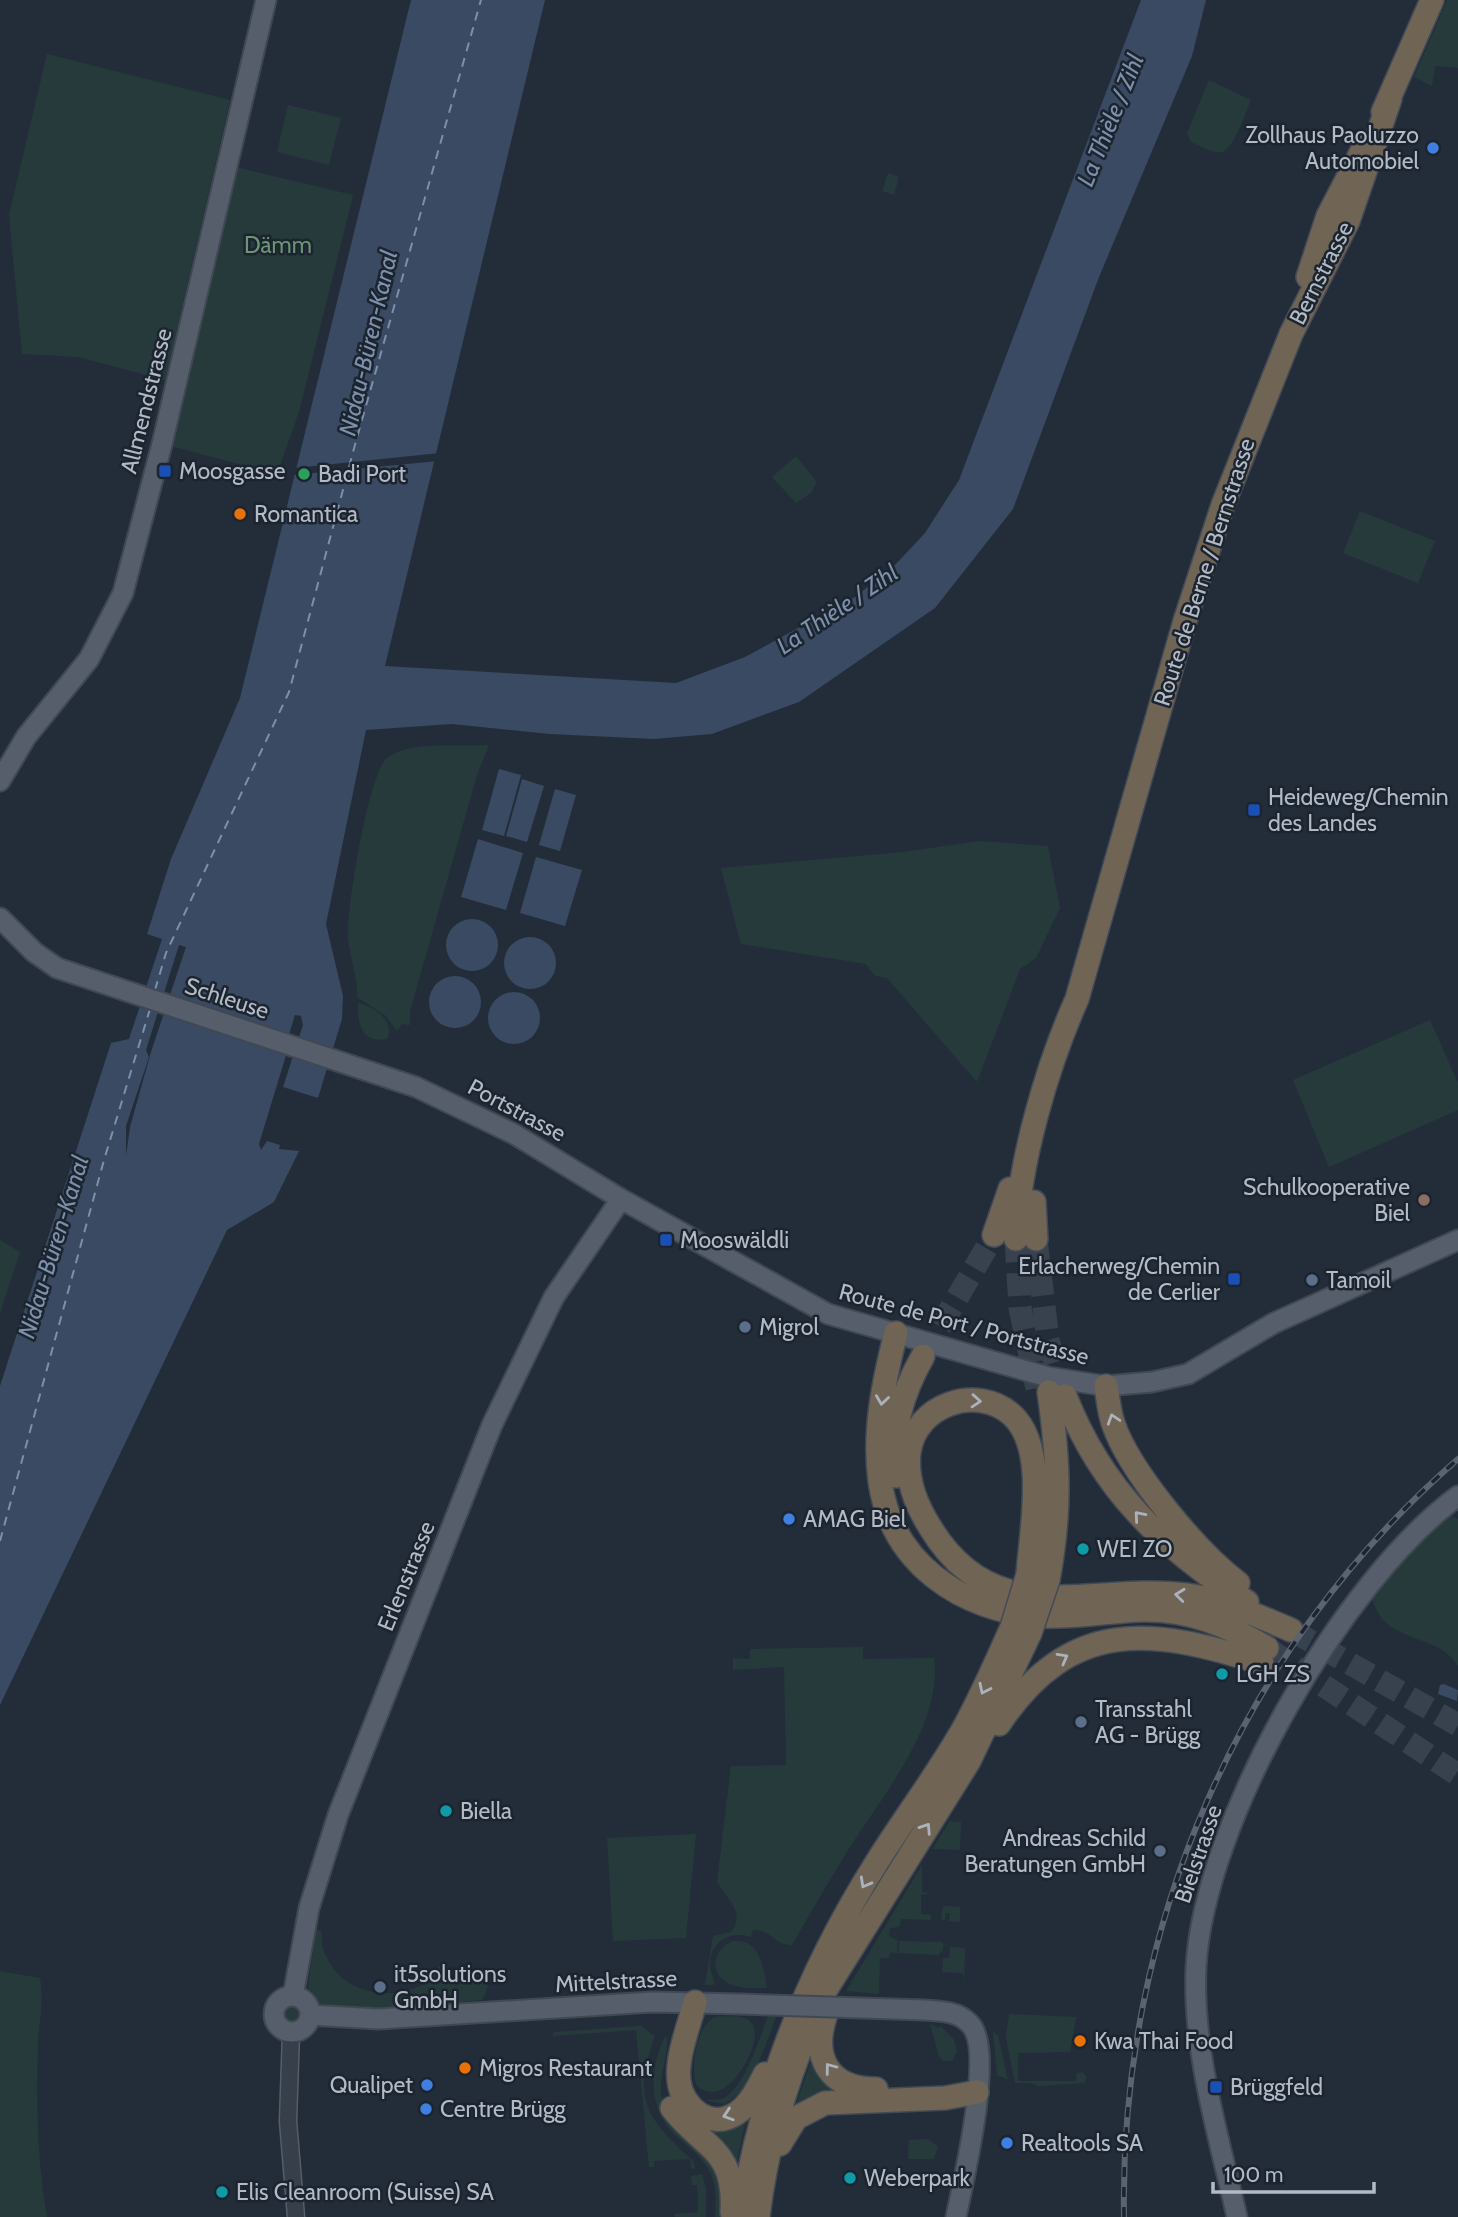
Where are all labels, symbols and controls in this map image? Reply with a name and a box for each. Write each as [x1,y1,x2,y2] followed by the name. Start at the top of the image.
[1070,49,1150,190] water label: La Thièle / Zihl
[1245,121,1420,175] place label: Zollhaus Paoluzzo Automobiel
[1425,140,1441,156] marker: Zollhaus Paoluzzo Automobiel
[1283,217,1359,329] street label: Bernstrasse
[244,231,312,259] park label: Dämm
[333,247,404,438] water label: Nidau-Büren-Kanal
[114,325,178,477] street label: Allmendstrasse
[1147,435,1261,709] street label: Route de Berne / Bernstrasse
[179,457,286,485] place label: Moosgasse
[318,460,406,488] place label: Badi Port
[157,463,173,479] marker: Moosgasse
[296,466,312,482] marker: Badi Port
[254,500,358,528] place label: Romantica
[232,506,248,522] marker: Romantica
[771,558,903,660] water label: La Thièle / Zihl
[1268,783,1449,837] place label: Heideweg/Chemin des Landes
[1246,802,1262,818] marker: Heideweg/Chemin des Landes
[181,971,273,1025] street label: Schleuse
[463,1073,571,1148] street label: Portstrasse
[11,1152,95,1342] water label: Nidau-Büren-Kanal
[1243,1173,1411,1227] place label: Schulkooperative Biel
[1416,1192,1432,1208] marker: Schulkooperative Biel
[680,1226,789,1254] place label: Mooswäldli
[658,1232,674,1248] marker: Mooswäldli
[1018,1252,1221,1306] place label: Erlacherweg/Chemin de Cerlier
[1326,1266,1392,1294] place label: Tamoil
[1226,1271,1242,1287] marker: Erlacherweg/Chemin de Cerlier
[1304,1272,1320,1288] marker: Tamoil
[836,1277,1092,1371] street label: Route de Port / Portstrasse
[759,1313,819,1341] place label: Migrol
[737,1319,753,1335] marker: Migrol
[971,1393,982,1408] one-way arrow
[875,1394,890,1406] one-way arrow
[1107,1414,1121,1426] one-way arrow
[803,1505,907,1533] place label: AMAG Biel
[781,1511,797,1527] marker: AMAG Biel
[1135,1511,1147,1524] one-way arrow
[371,1517,441,1635] street label: Erlenstrasse
[1097,1535,1172,1563] place label: WEI ZO
[1075,1541,1091,1557] marker: WEI ZO
[1174,1588,1185,1603] one-way arrow
[1056,1653,1068,1666] one-way arrow
[1236,1660,1310,1688] place label: LGH ZS
[1214,1666,1230,1682] marker: LGH ZS
[978,1682,992,1694] one-way arrow
[1095,1695,1201,1749] place label: Transstahl AG - Brügg
[1073,1714,1089,1730] marker: Transstahl AG - Brügg
[460,1797,512,1825] place label: Biella
[1168,1801,1228,1907] street label: Bielstrasse
[438,1803,454,1819] marker: Biella
[917,1823,930,1836] one-way arrow
[965,1824,1146,1878] place label: Andreas Schild Beratungen GmbH
[1152,1843,1168,1859] marker: Andreas Schild Beratungen GmbH
[860,1875,873,1888] one-way arrow
[394,1960,506,2014] place label: it5solutions GmbH
[554,1964,678,1998] street label: Mittelstrasse
[372,1979,388,1995] marker: it5solutions GmbH
[1094,2027,1234,2055] place label: Kwa Thai Food
[1072,2033,1088,2049] marker: Kwa Thai Food
[479,2054,652,2082] place label: Migros Restaurant
[457,2060,473,2076] marker: Migros Restaurant
[826,2063,838,2076] one-way arrow
[330,2071,413,2099] place label: Qualipet
[1230,2073,1323,2101] place label: Brüggfeld
[419,2077,435,2093] marker: Qualipet
[1208,2079,1224,2095] marker: Brüggfeld
[440,2095,566,2123] place label: Centre Brügg
[418,2101,434,2117] marker: Centre Brügg
[722,2107,734,2122] one-way arrow
[1021,2129,1143,2157] place label: Realtools SA
[999,2135,1015,2151] marker: Realtools SA
[1213,2150,1374,2194] scale bar
[1224,2162,1283,2187] text: 100 m
[864,2164,971,2192] place label: Weberpark
[842,2170,858,2186] marker: Weberpark
[236,2178,494,2206] place label: Elis Cleanroom (Suisse) SA
[214,2184,230,2200] marker: Elis Cleanroom (Suisse) SA

